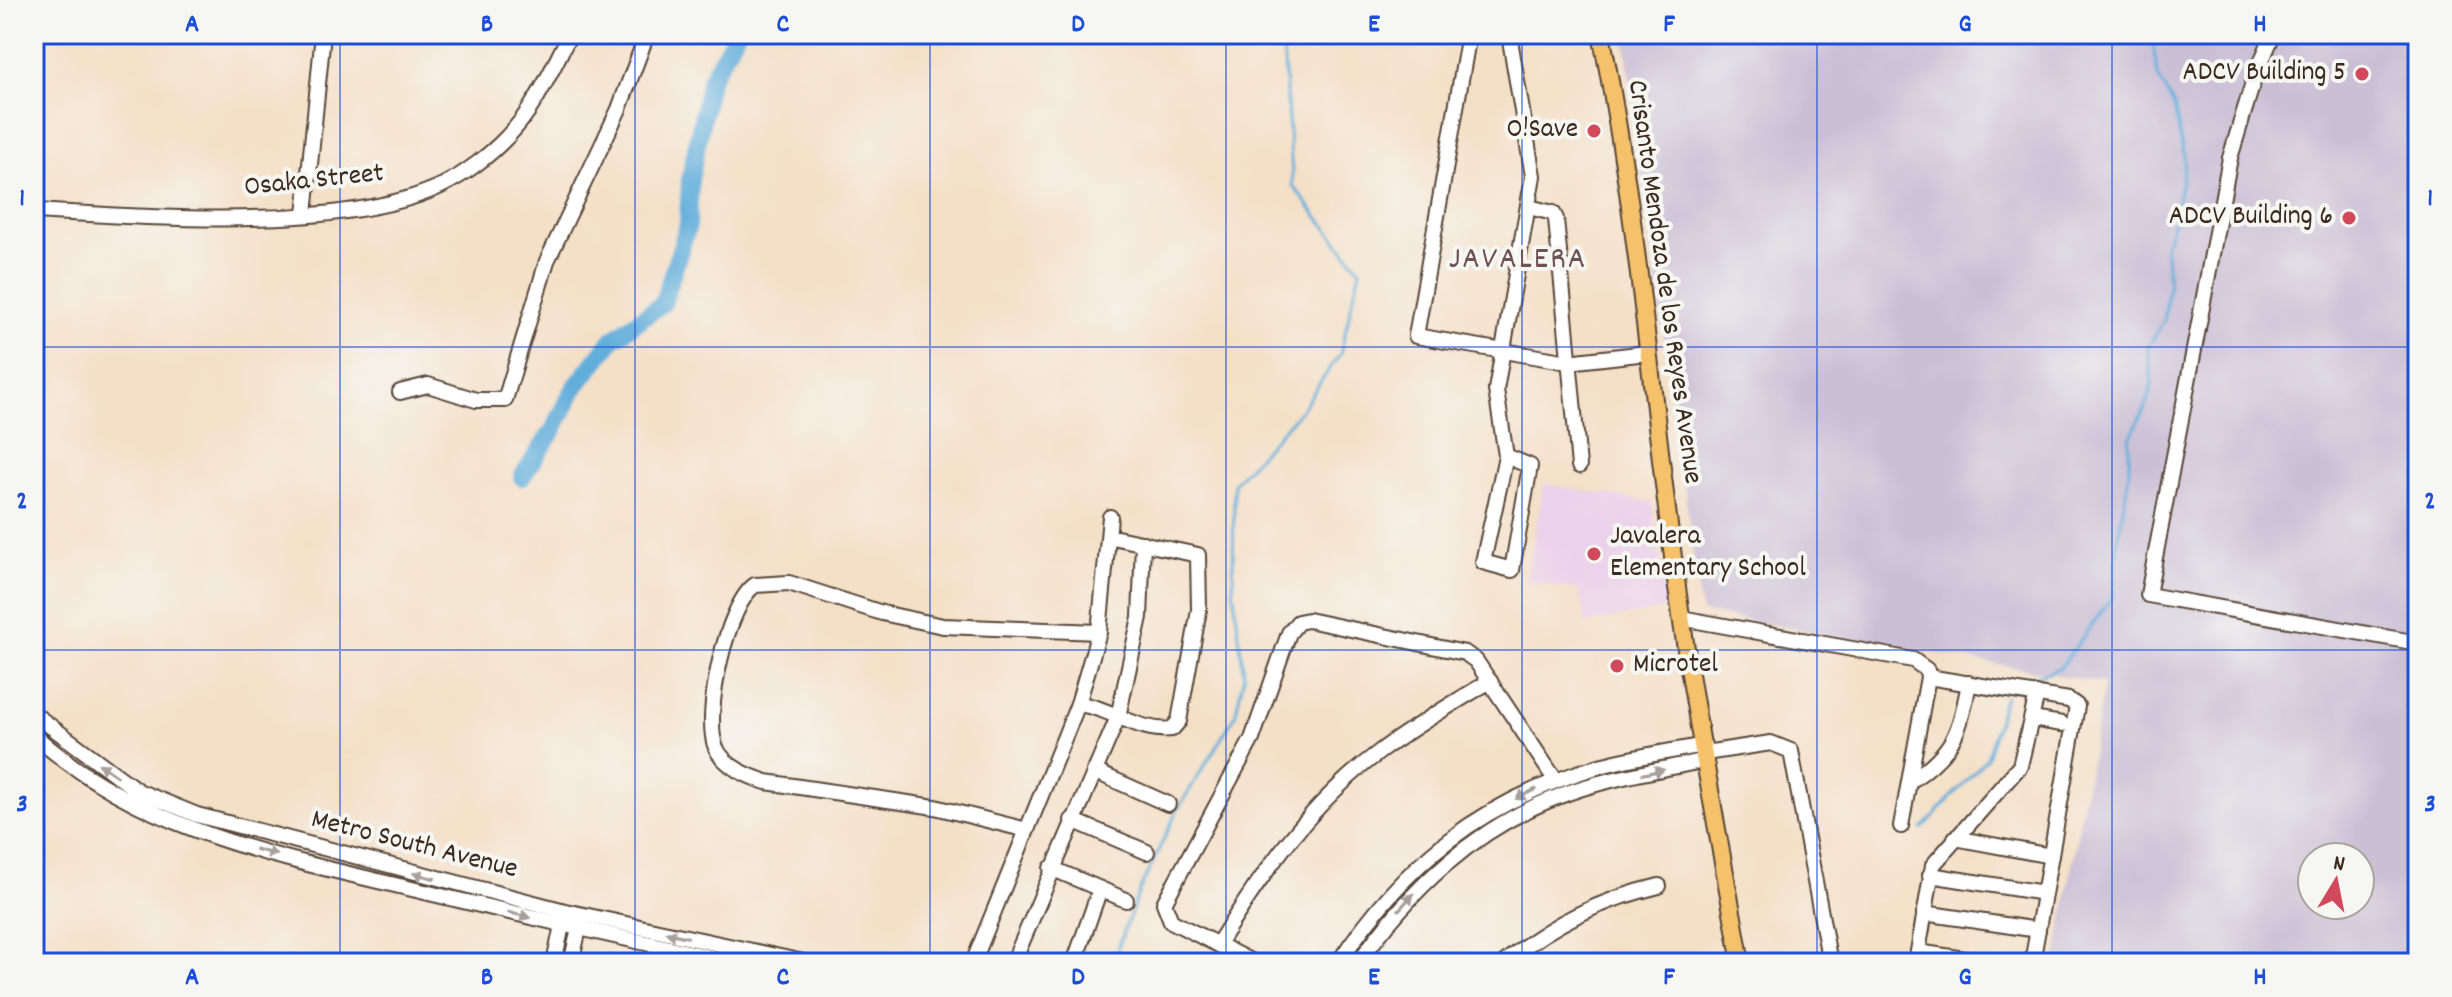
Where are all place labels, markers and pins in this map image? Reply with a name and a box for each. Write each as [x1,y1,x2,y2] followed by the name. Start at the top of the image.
[2183,54,2346,94] place label: ADCV Building 5
[2353,65,2371,83] marker: ADCV Building 5
[1506,111,1578,151] place label: O!Save
[1585,122,1603,140] marker: O!Save
[2169,198,2333,238] place label: ADCV Building 6
[2340,209,2358,227] marker: ADCV Building 6
[1610,518,1806,590] place label: Javalera Elementary School
[1585,545,1603,563] marker: Javalera Elementary School
[1633,646,1718,686] place label: Microtel
[1608,657,1626,675] marker: Microtel

